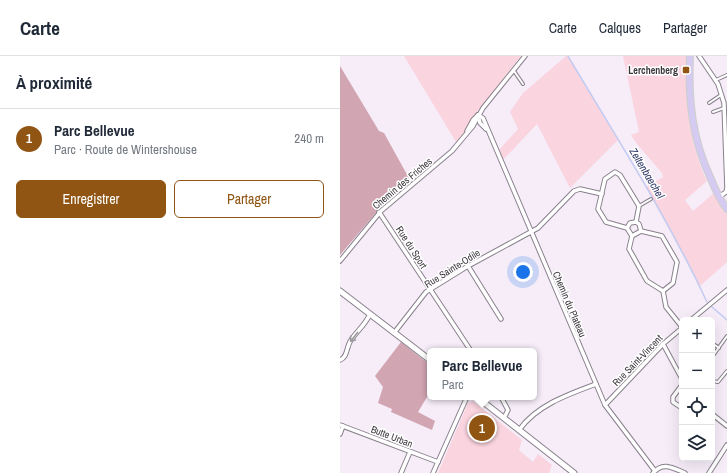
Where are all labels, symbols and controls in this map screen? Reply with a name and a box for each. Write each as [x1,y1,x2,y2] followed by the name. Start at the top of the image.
[20,15,60,41] text: Carte
[549,19,577,37] text: Carte
[599,19,641,37] text: Calques
[663,19,707,37] text: Partager
[628,64,678,77] place label: Lerchenberg
[681,65,691,75] marker: Lerchenberg
[16,71,92,94] text: À proximité
[54,120,135,141] text: Parc Bellevue
[26,130,32,147] text: 1
[294,130,324,147] text: 240 m
[54,141,197,158] text: Parc · Route de Wintershouse
[626,144,668,202] water label: Zeltenbaechel
[370,155,435,212] street label: Chemin des Friches
[16,180,166,218] button: Enregistrer
[174,180,324,218] button: Partager
[393,223,431,272] street label: Rue du Sport
[422,246,483,291] street label: Rue Sainte-Odile
[513,262,533,282] your location
[550,269,589,339] street label: Chemin du Plateau
[679,317,715,461] map controls
[679,317,715,353] button: +
[350,331,358,342] one-way arrow
[609,331,666,389] street label: Rue Saint-Vincent
[427,348,537,400] popup
[679,353,715,389] button: −
[442,355,522,376] text: Parc Bellevue
[442,376,464,393] text: Parc
[679,389,715,425] button: locate
[469,413,495,443] pin: 1
[369,423,415,450] street label: Butte Urban
[679,425,715,461] button: layers

